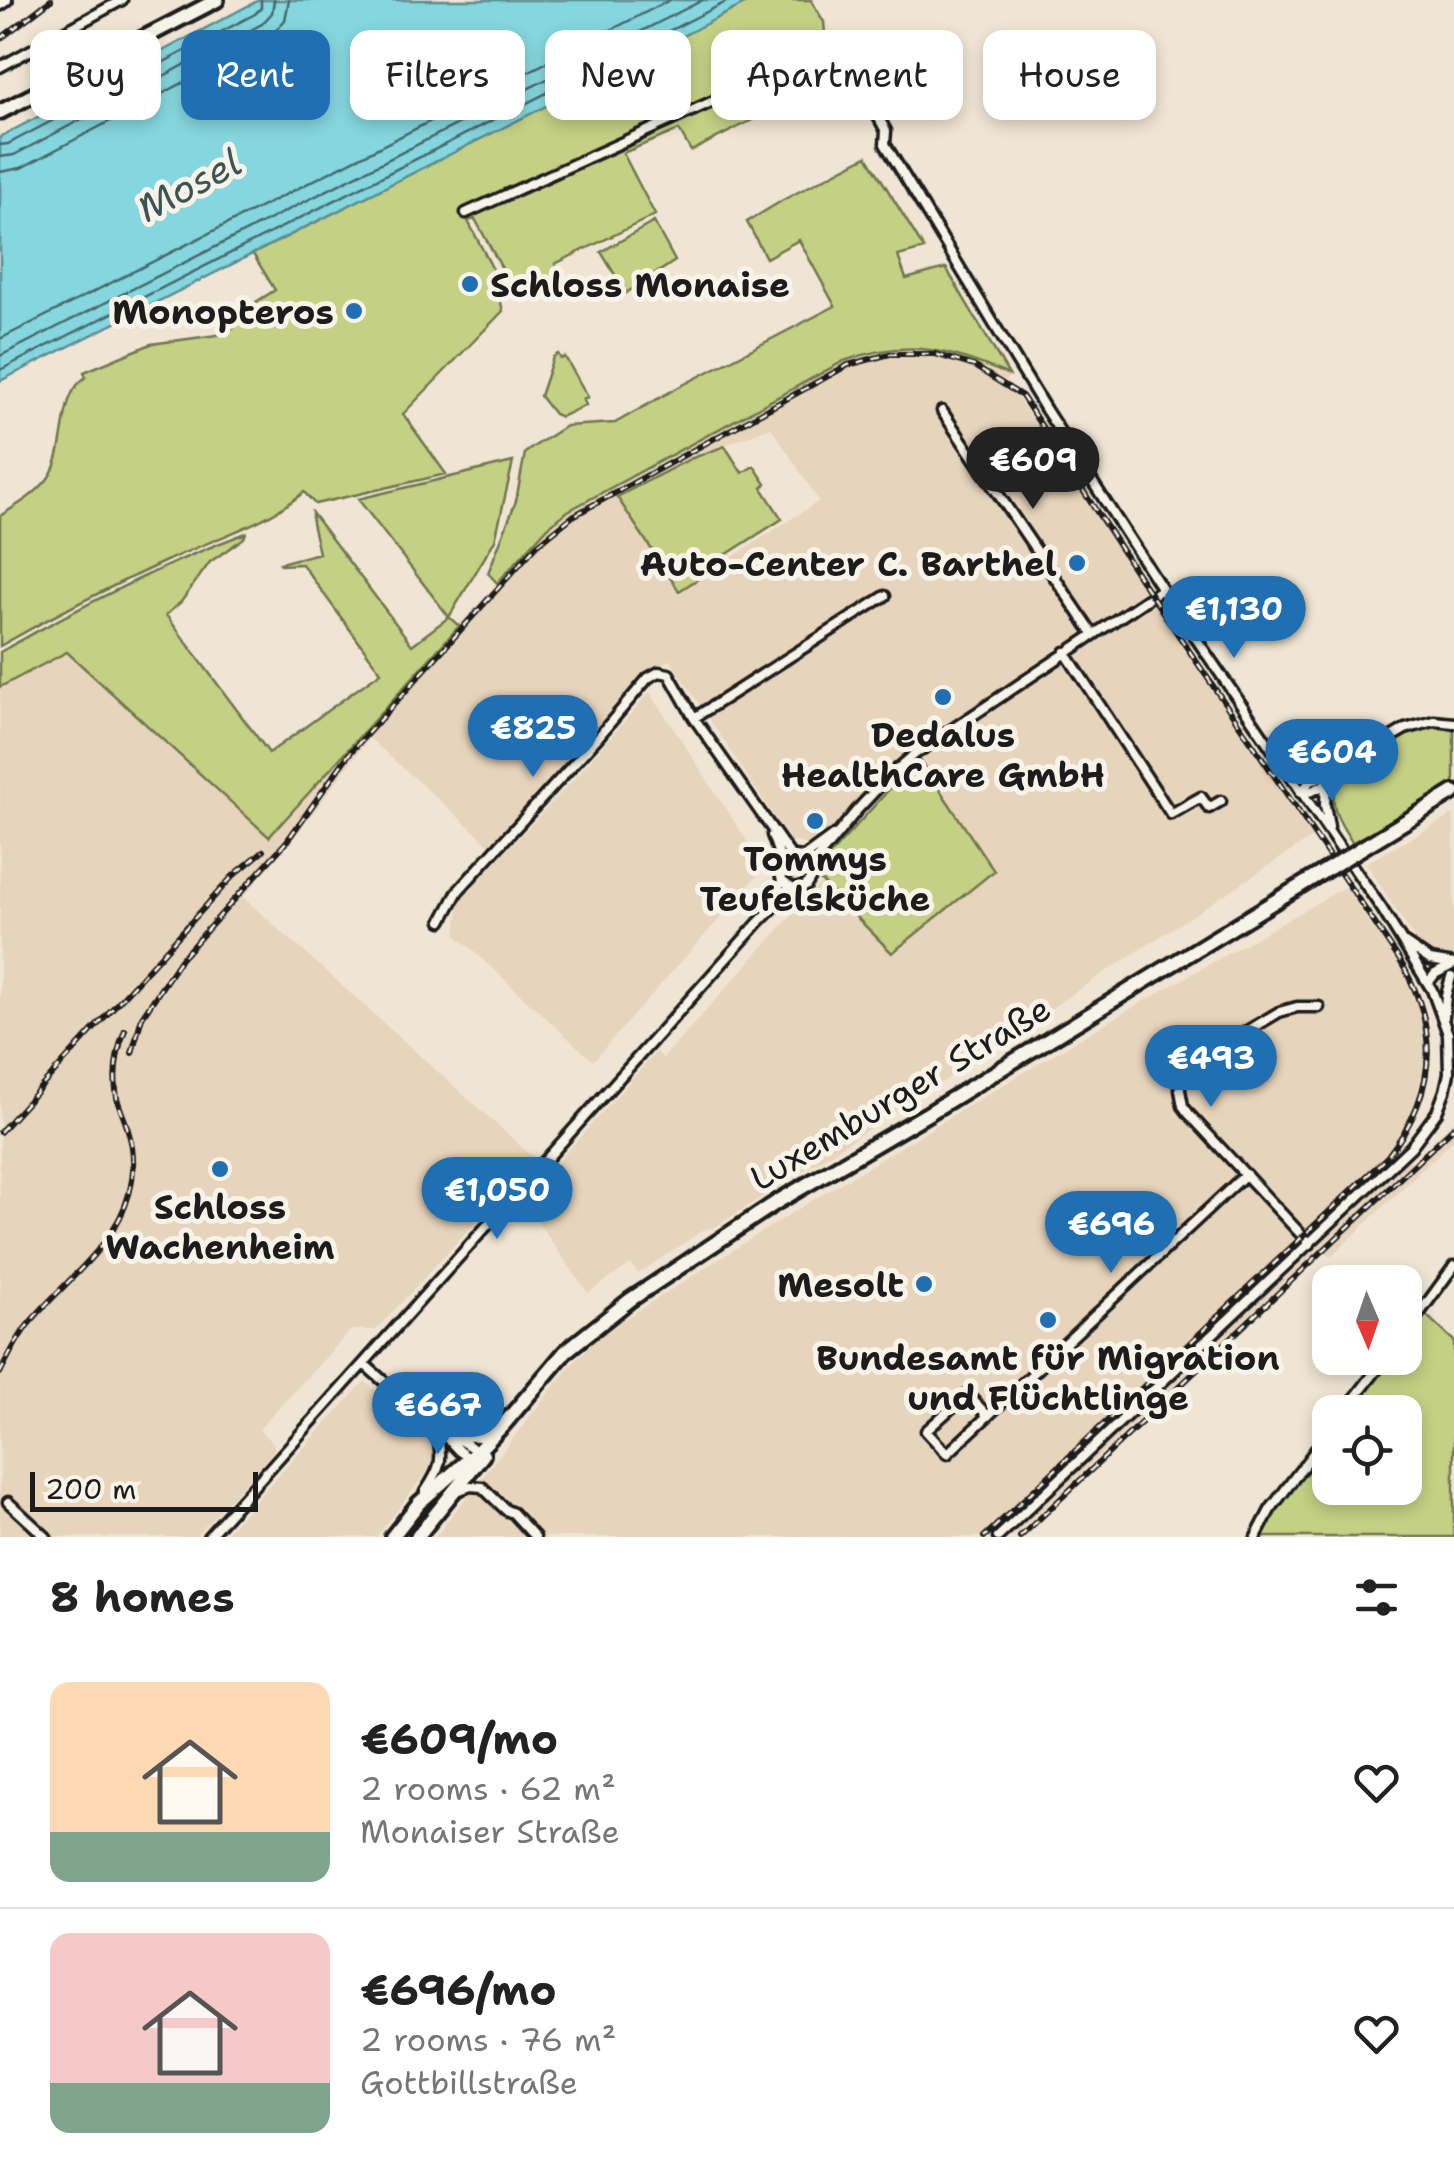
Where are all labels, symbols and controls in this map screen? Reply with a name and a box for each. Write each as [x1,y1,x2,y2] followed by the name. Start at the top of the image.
[30,30,161,120] chip: Buy
[181,30,330,120] chip: Rent
[350,30,525,120] chip: Filters
[545,30,691,120] chip: New
[711,30,963,120] chip: Apartment
[983,30,1156,120] chip: House
[128,136,250,234] water label: Mosel
[490,261,790,308] place label: Schloss Monaise
[459,273,481,295] marker: Schloss Monaise
[112,288,334,335] place label: Monopteros
[343,300,365,322] marker: Monopteros
[974,427,1092,512] pin: €609
[988,438,1078,481] text: €609
[640,540,1057,587] place label: Auto-Center C. Barthel
[1066,552,1088,574] marker: Auto-Center C. Barthel
[1153,576,1315,661] pin: €1,130
[1185,587,1283,630] text: €1,130
[932,686,954,708] marker: Dedalus HealthCare GmbH
[474,695,592,780] pin: €825
[490,706,576,749] text: €825
[781,711,1105,798] place label: Dedalus HealthCare GmbH
[1273,719,1391,804] pin: €604
[1287,730,1377,773] text: €604
[804,810,826,832] marker: Tommys Teufelsküche
[700,835,930,922] place label: Tommys Teufelsküche
[741,985,1059,1201] street label: Luxemburger Straße
[1152,1025,1270,1110] pin: €493
[1167,1036,1255,1079] text: €493
[416,1157,578,1242] pin: €1,050
[209,1158,231,1180] marker: Schloss Wachenheim
[444,1168,550,1211] text: €1,050
[105,1183,335,1270] place label: Schloss Wachenheim
[1052,1191,1170,1276] pin: €696
[1067,1202,1155,1245] text: €696
[777,1261,904,1308] place label: Mesolt
[1312,1265,1422,1375] north arrow
[1312,1265,1422,1505] map controls
[913,1273,935,1295] marker: Mesolt
[1037,1309,1059,1331] marker: Bundesamt für Migration und Flüchtlinge
[816,1334,1280,1421] place label: Bundesamt für Migration und Flüchtlinge
[379,1372,497,1457] pin: €667
[394,1383,482,1426] text: €667
[1312,1395,1422,1505] button: locate
[30,1467,258,1512] scale bar
[45,1470,136,1508] text: 200 m
[50,1569,235,1625] text: 8 homes
[1349,1570,1404,1625] icon: filters
[360,1711,558,1767] text: €609/mo
[130,1722,250,1842] icon: home
[1349,1755,1404,1810] icon: heart
[360,1767,616,1810] text: 2 rooms · 62 m²
[360,1810,620,1853] text: Monaiser Straße
[360,1962,557,2018] text: €696/mo
[130,1973,250,2093] icon: home
[1349,2006,1404,2061] icon: heart
[360,2018,616,2061] text: 2 rooms · 76 m²
[360,2061,578,2104] text: Gottbillstraße

